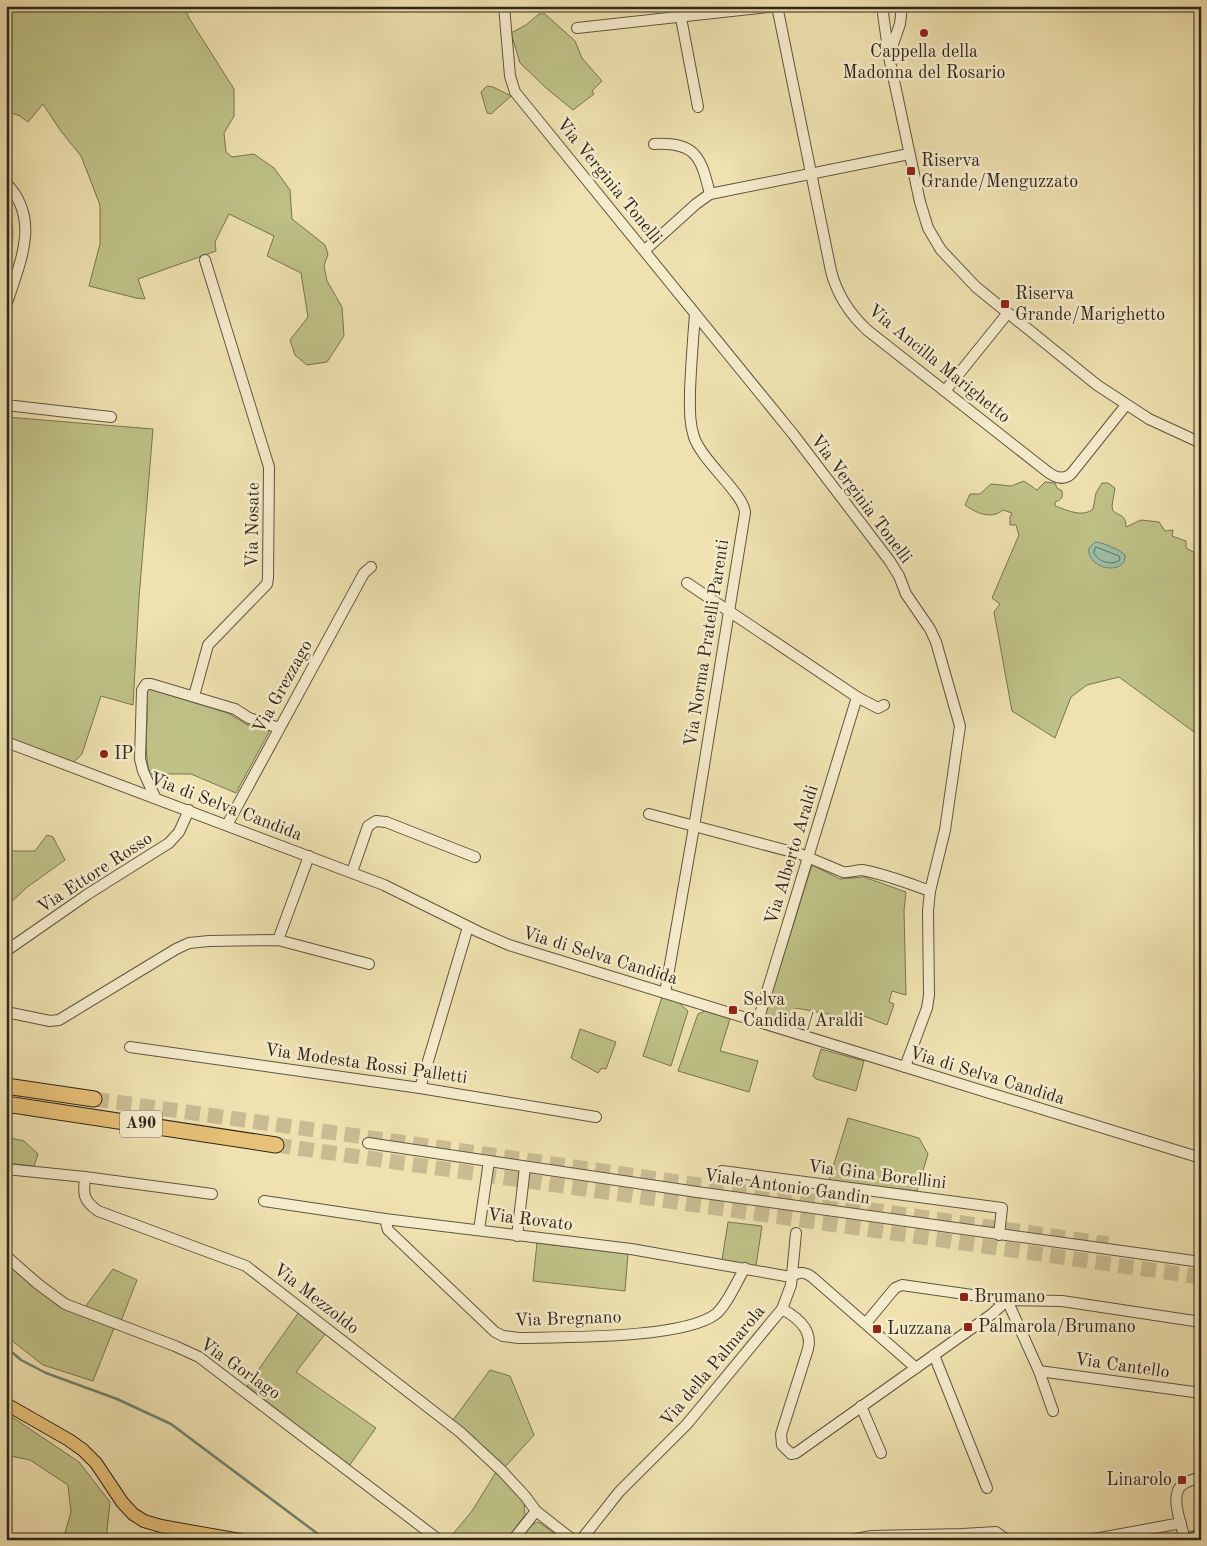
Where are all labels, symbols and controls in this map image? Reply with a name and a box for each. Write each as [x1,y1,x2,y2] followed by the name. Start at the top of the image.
[918,27,930,39] marker: Cappella della Madonna del Rosario
[843,43,1006,82] place label: Cappella della Madonna del Rosario
[553,115,665,247] street label: Via Verginia Tonelli
[921,152,1078,191] place label: Riserva Grande/Menguzzato
[905,165,917,177] marker: Riserva Grande/Menguzzato
[1015,285,1165,324] place label: Riserva Grande/Marighetto
[999,298,1011,310] marker: Riserva Grande/Marighetto
[864,301,1014,427] street label: Via Ancilla Marighetto
[807,431,915,567] street label: Via Verginia Tonelli
[243,482,263,568] street label: Via Nosate
[682,538,732,748] street label: Via Norma Pratelli Parenti
[250,637,316,737] street label: Via Grezzago
[114,745,133,763] place label: IP
[98,748,110,760] marker: IP
[147,770,305,844] street label: Via di Selva Candida
[762,783,822,927] street label: Via Alberto Araldi
[34,829,156,917] street label: Via Ettore Rosso
[520,924,680,988] street label: Via di Selva Candida
[743,991,864,1030] place label: Selva Candida/Araldi
[727,1004,739,1016] marker: Selva Candida/Araldi
[263,1041,469,1087] street label: Via Modesta Rossi Palletti
[907,1044,1067,1108] street label: Via di Selva Candida
[120,1110,162,1138] road number: A90
[807,1158,947,1192] street label: Via Gina Borellini
[703,1166,872,1208] street label: Viale Antonio Gandin
[486,1206,574,1234] street label: Via Rovato
[270,1260,362,1338] street label: Via Mezzoldo
[974,1288,1045,1306] place label: Brumano
[958,1291,970,1303] marker: Brumano
[657,1302,769,1430] street label: Via della Palmarola
[514,1308,622,1330] street label: Via Bregnano
[978,1318,1136,1336] place label: Palmarola/Brumano
[887,1320,952,1338] place label: Luzzana
[962,1321,974,1333] marker: Palmarola/Brumano
[871,1323,883,1335] marker: Luzzana
[197,1335,284,1403] street label: Via Gorlago
[1073,1350,1171,1382] street label: Via Cantello
[1106,1471,1172,1489] place label: Linarolo
[1176,1474,1188,1486] marker: Linarolo

